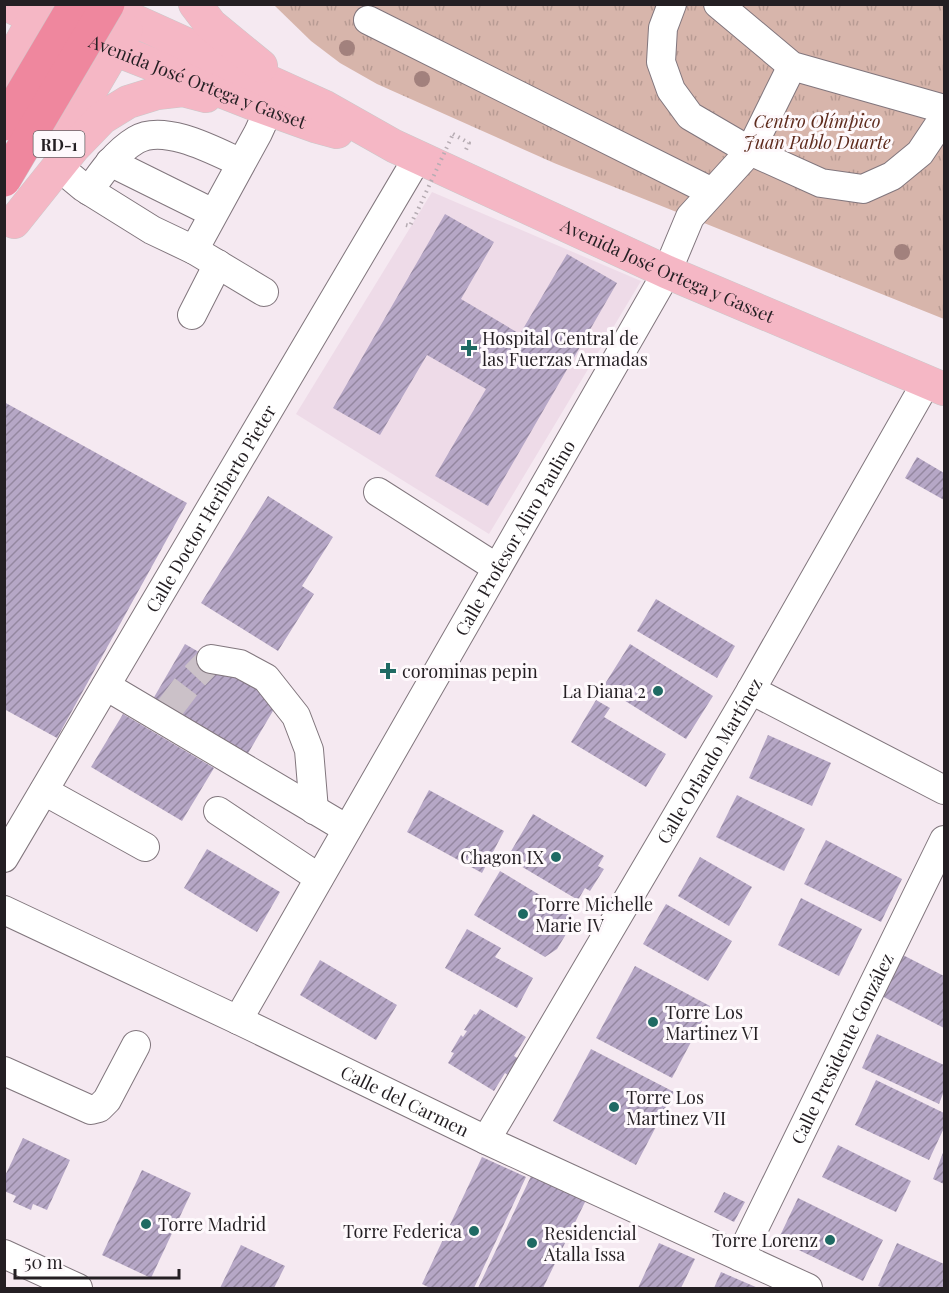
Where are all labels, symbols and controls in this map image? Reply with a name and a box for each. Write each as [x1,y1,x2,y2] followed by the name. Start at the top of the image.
[85,28,310,134] street label: Avenida José Ortega y Gasset
[743,109,891,154] park label: Centro Olímpico Juan Pablo Duarte
[34,131,84,157] road number: RD-1
[556,212,779,328] street label: Avenida José Ortega y Gasset
[482,326,648,371] place label: Hospital Central de las Fuerzas Armadas
[460,339,478,357] marker: Hospital Central de las Fuerzas Armadas
[140,400,281,617] street label: Calle Doctor Heriberto Pieter
[449,435,580,640] street label: Calle Profesor Aliro Paulino
[402,659,538,683] place label: corominas pepin
[379,662,397,680] marker: corominas pepin
[651,674,767,848] street label: Calle Orlando Martínez
[562,679,646,703] place label: La Diana 2
[651,684,665,698] marker: La Diana 2
[460,845,545,869] place label: Chagon IX
[549,850,563,864] marker: Chagon IX
[535,892,653,937] place label: Torre Michelle Marie IV
[516,907,530,921] marker: Torre Michelle Marie IV
[785,949,899,1148] street label: Calle Presidente González
[665,1000,759,1045] place label: Torre Los Martinez VI
[646,1015,660,1029] marker: Torre Los Martinez VI
[337,1060,473,1142] street label: Calle del Carmen
[626,1085,726,1130] place label: Torre Los Martinez VII
[607,1100,621,1114] marker: Torre Los Martinez VII
[158,1212,267,1236] place label: Torre Madrid
[139,1217,153,1231] marker: Torre Madrid
[343,1219,462,1243] place label: Torre Federica
[543,1221,637,1266] place label: Residencial Atalla Issa
[467,1224,481,1238] marker: Torre Federica
[712,1228,818,1252] place label: Torre Lorenz
[823,1233,837,1247] marker: Torre Lorenz
[525,1236,539,1250] marker: Residencial Atalla Issa
[15,1242,178,1280] scale bar
[24,1250,63,1274] text: 50 m

